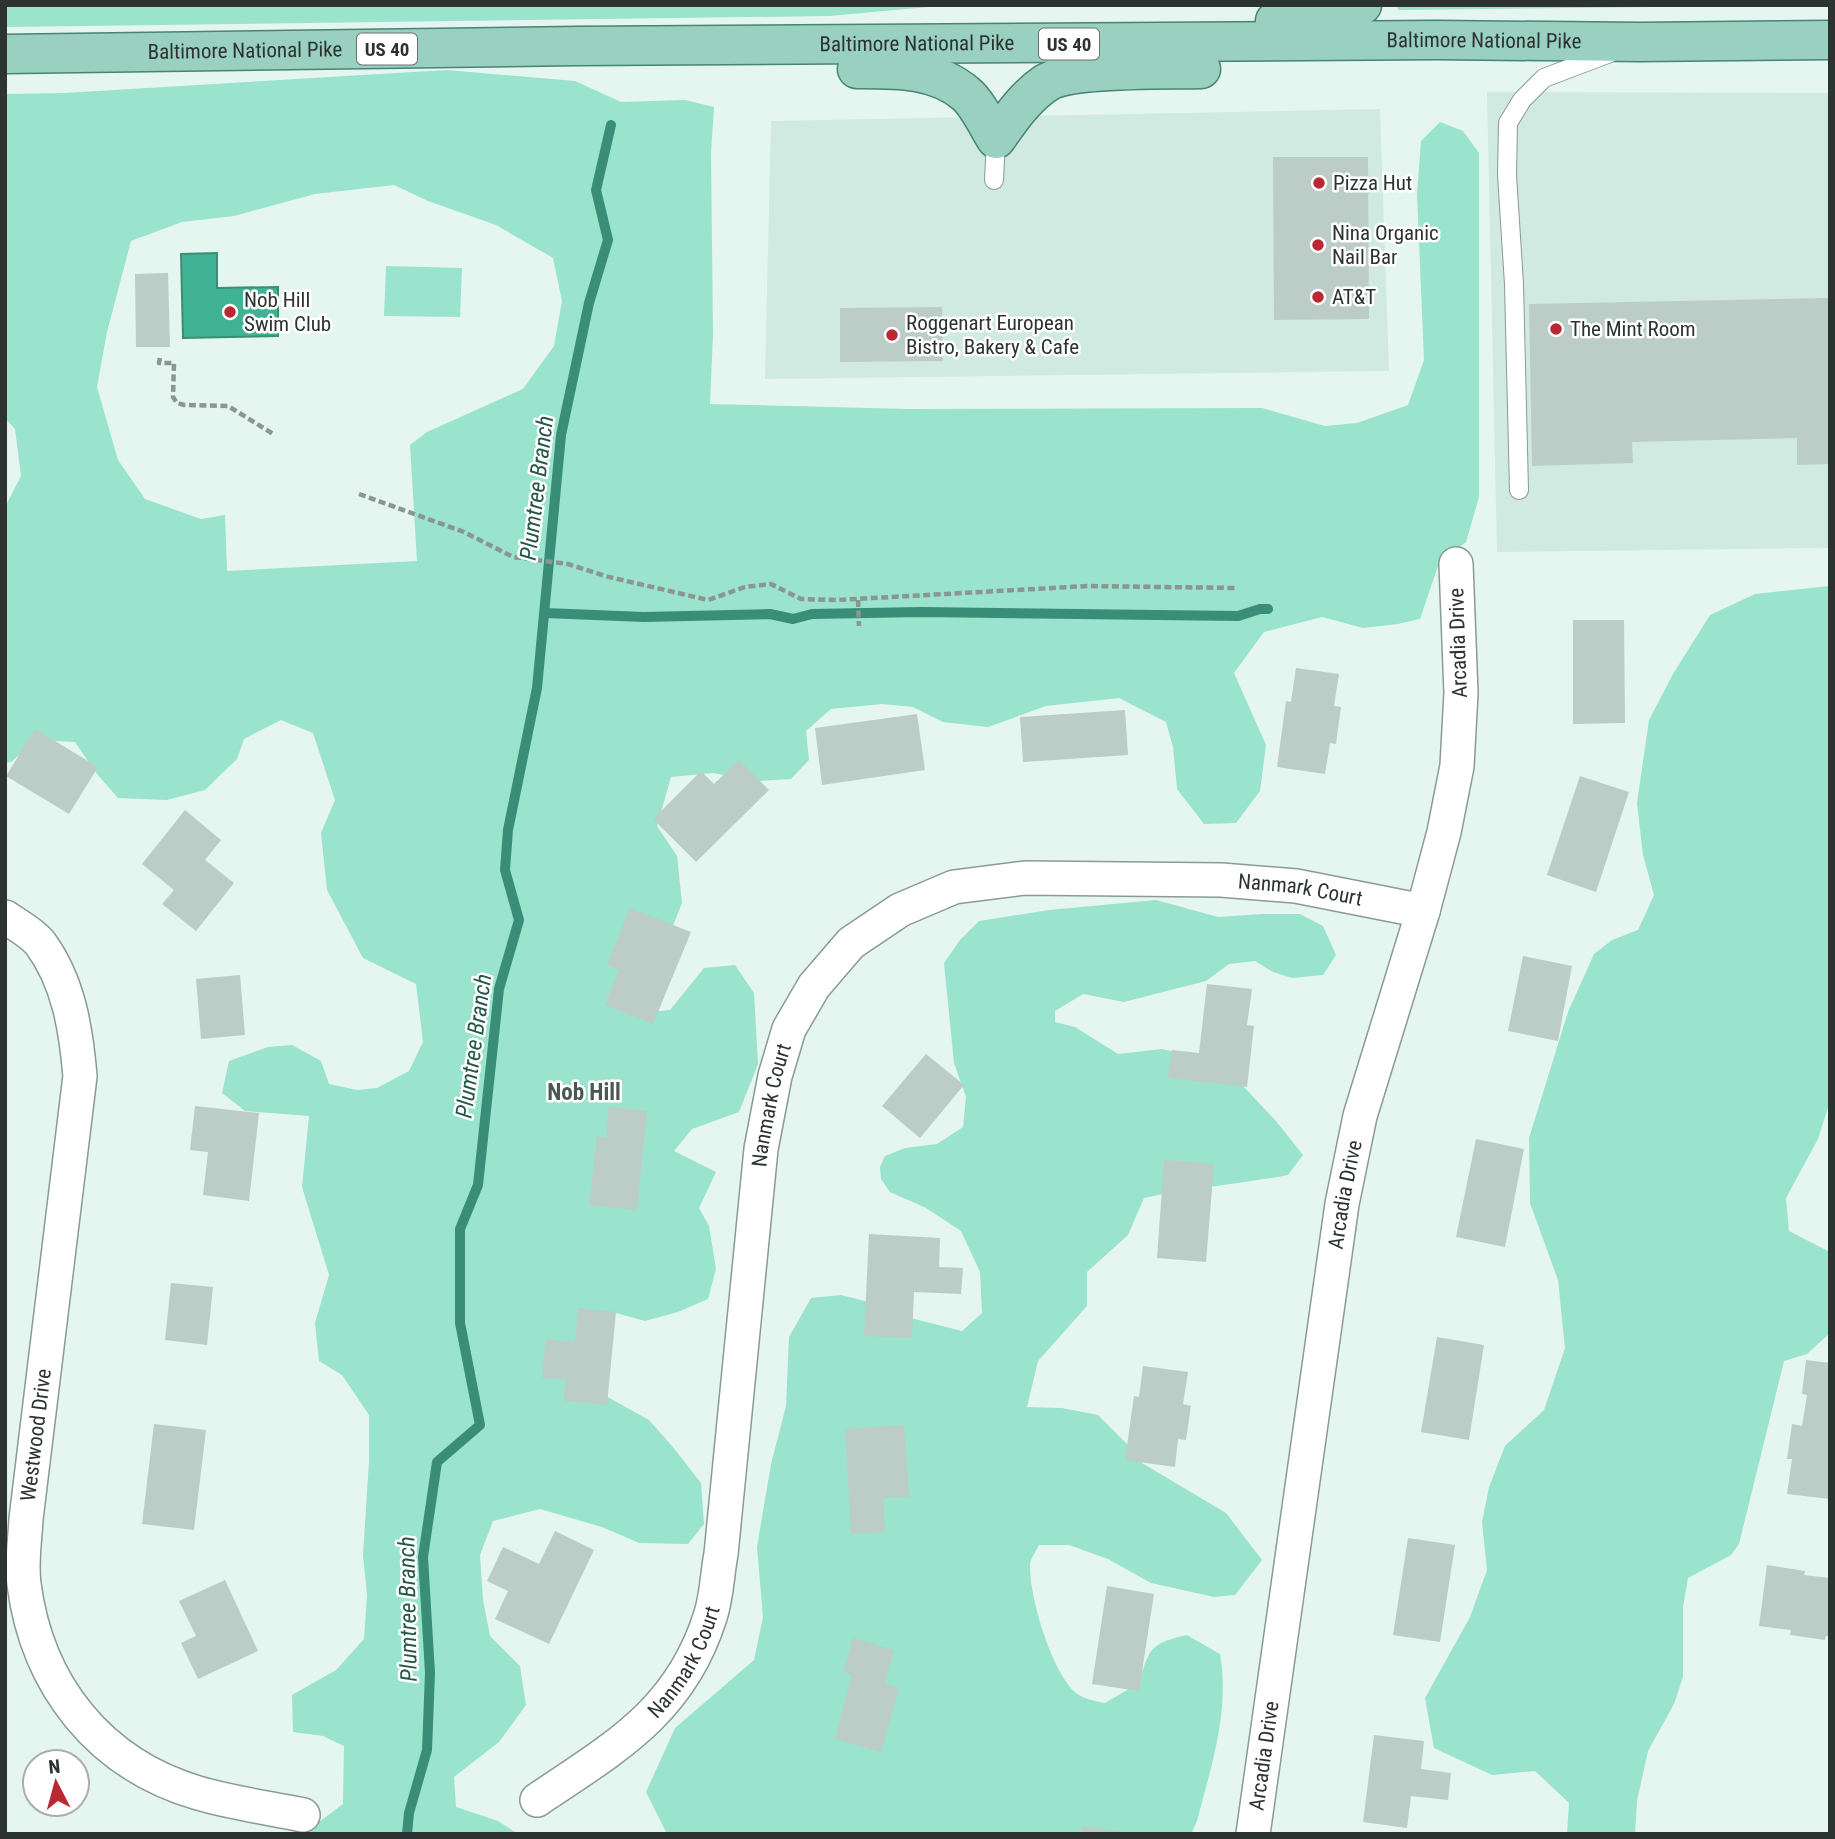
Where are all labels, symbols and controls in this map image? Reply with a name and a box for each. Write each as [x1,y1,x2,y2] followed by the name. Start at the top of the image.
[1039,28,1099,60] road number: US 40
[1386,28,1582,53] street label: Baltimore National Pike
[819,31,1015,56] street label: Baltimore National Pike
[357,34,417,64] road number: US 40
[147,37,343,64] street label: Baltimore National Pike
[1333,171,1412,195] place label: Pizza Hut
[1311,175,1327,191] marker: Pizza Hut
[1332,221,1439,269] place label: Nina Organic Nail Bar
[1310,237,1326,253] marker: Nina Organic Nail Bar
[1332,285,1376,309] place label: AT&T
[244,288,331,336] place label: Nob Hill Swim Club
[1310,289,1326,305] marker: AT&T
[222,304,238,320] marker: Nob Hill Swim Club
[906,311,1079,359] place label: Roggenart European Bistro, Bakery & Cafe
[1570,317,1696,341] place label: The Mint Room
[1548,321,1564,337] marker: The Mint Room
[884,327,900,343] marker: Roggenart European Bistro, Bakery & Cafe
[515,414,559,562] water label: Plumtree Branch
[1444,587,1472,698] street label: Arcadia Drive
[1237,869,1364,911] street label: Nanmark Court
[451,972,497,1120] water label: Plumtree Branch
[747,1041,796,1168] street label: Nanmark Court
[547,1079,621,1106] district label: Nob Hill
[1324,1138,1367,1251] street label: Arcadia Drive
[16,1367,56,1503] street label: Westwood Drive
[393,1536,423,1682] water label: Plumtree Branch
[643,1604,725,1723] street label: Nanmark Court
[1244,1699,1284,1812] street label: Arcadia Drive
[21,1748,91,1818] north arrow
[47,1755,61,1779] text: N

